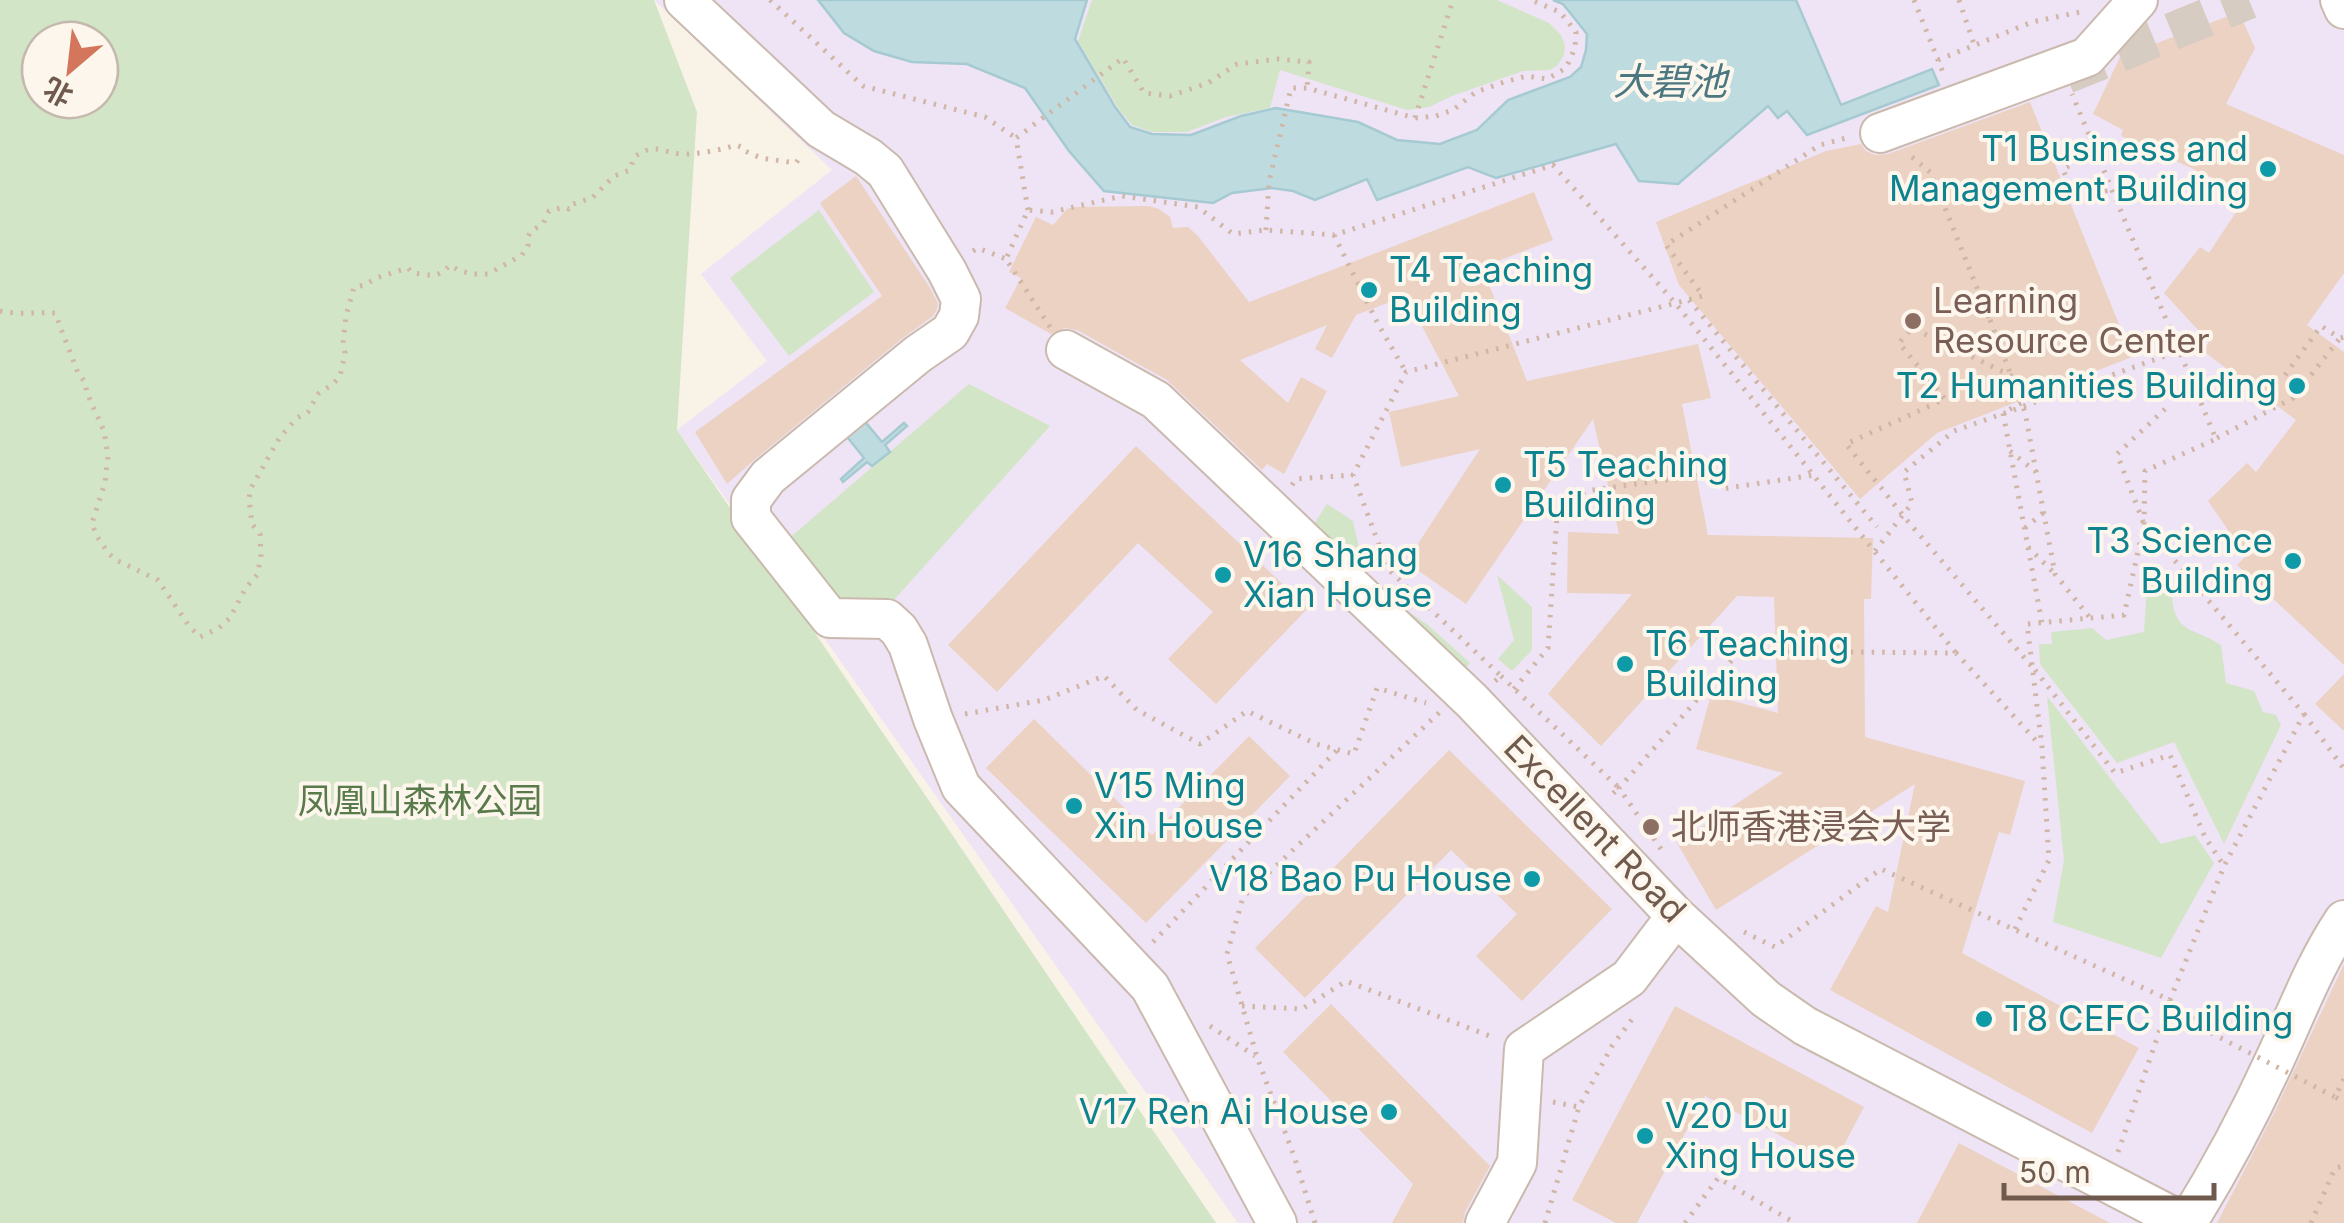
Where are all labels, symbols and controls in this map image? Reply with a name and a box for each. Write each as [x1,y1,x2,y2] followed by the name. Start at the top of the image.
[20,20,120,120] north arrow
[1613,58,1731,104] water label: 大碧池
[38,70,79,114] text: 北
[1889,127,2248,209] place label: T1 Business and Management Building
[2257,158,2279,180] marker: T1 Business and Management Building
[1389,248,1593,330] place label: T4 Teaching Building
[1358,279,1380,301] marker: T4 Teaching Building
[1933,279,2210,361] place label: Learning Resource Center
[1902,310,1924,332] marker: Learning Resource Center
[1896,364,2277,406] place label: T2 Humanities Building
[2286,375,2308,397] marker: T2 Humanities Building
[1523,443,1728,525] place label: T5 Teaching Building
[1492,474,1514,496] marker: T5 Teaching Building
[2087,519,2273,601] place label: T3 Science Building
[1243,533,1432,615] place label: V16 Shang Xian House
[2282,550,2304,572] marker: T3 Science Building
[1212,564,1234,586] marker: V16 Shang Xian House
[1645,622,1850,704] place label: T6 Teaching Building
[1614,653,1636,675] marker: T6 Teaching Building
[1496,726,1695,930] street label: Excellent Road
[1094,764,1263,846] place label: V15 Ming Xin House
[297,779,543,821] park label: 凤凰山森林公园
[1063,795,1085,817] marker: V15 Ming Xin House
[1671,805,1951,847] place label: 北师香港浸会大学
[1640,816,1662,838] marker: 北师香港浸会大学
[1209,857,1512,899] place label: V18 Bao Pu House
[1521,868,1543,890] marker: V18 Bao Pu House
[2004,997,2293,1039] place label: T8 CEFC Building
[1973,1008,1995,1030] marker: T8 CEFC Building
[1079,1090,1369,1132] place label: V17 Ren Ai House
[1665,1094,1856,1176] place label: V20 Du Xing House
[1378,1101,1400,1123] marker: V17 Ren Ai House
[1634,1125,1656,1147] marker: V20 Du Xing House
[2004,1138,2214,1200] scale bar
[2019,1154,2091,1190] text: 50 m

